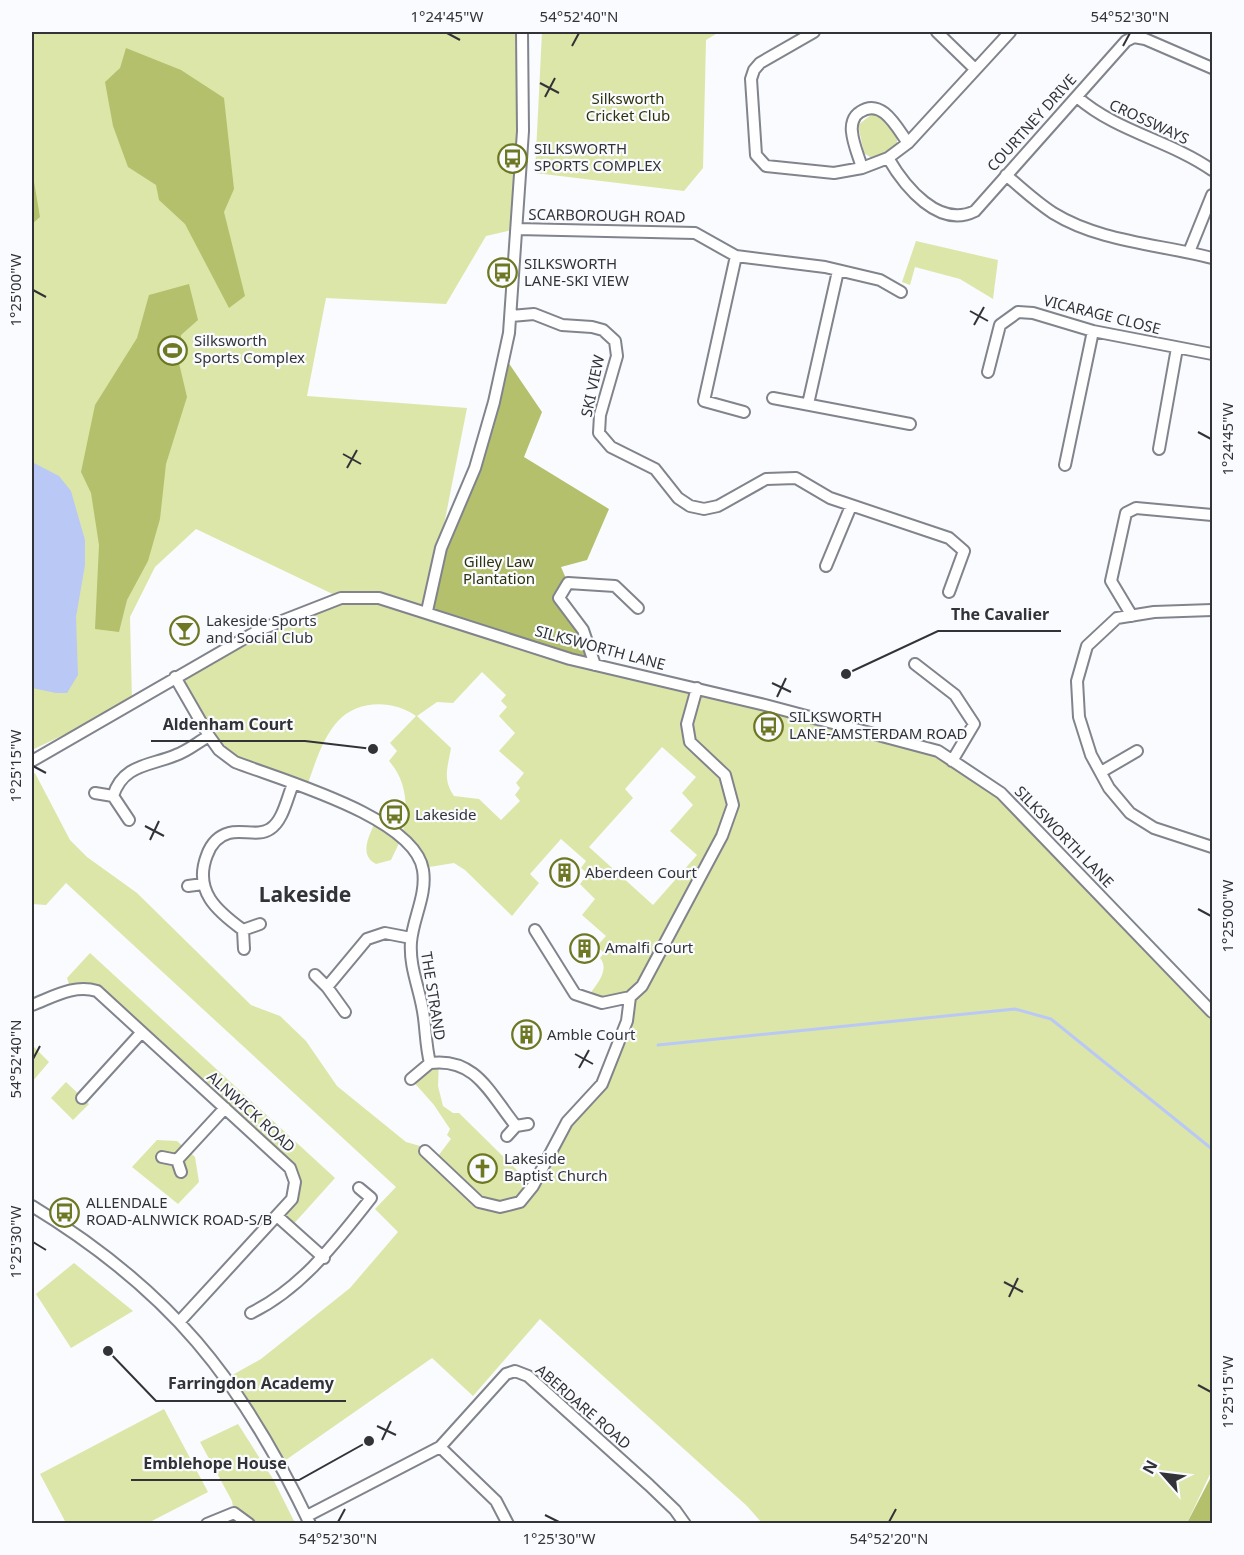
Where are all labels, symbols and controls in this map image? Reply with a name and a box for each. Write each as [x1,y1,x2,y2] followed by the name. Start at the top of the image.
[410,6,484,26] text: 1°24'45"W
[540,6,618,26] text: 54°52'40"N
[1091,6,1169,26] text: 54°52'30"N
[982,69,1080,175] street label: COURTNEY DRIVE
[586,88,670,125] park label: Silksworth Cricket Club
[1106,94,1193,148] street label: CROSSWAYS
[534,138,662,175] place label: SILKSWORTH SPORTS COMPLEX
[497,142,529,174] bus stop icon: SILKSWORTH SPORTS COMPLEX
[528,204,686,226] street label: SCARBOROUGH ROAD
[5,253,25,327] text: 1°25'00"W
[524,253,629,290] place label: SILKSWORTH LANE-SKI VIEW
[487,257,519,289] bus stop icon: SILKSWORTH LANE-SKI VIEW
[1041,290,1163,338] street label: VICARAGE CLOSE
[194,330,305,367] place label: Silksworth Sports Complex
[157,334,189,366] sports icon: Silksworth Sports Complex
[576,353,608,419] street label: SKI VIEW
[1217,402,1237,476] text: 1°24'45"W
[463,551,535,588] park label: Gilley Law Plantation
[938,597,1061,631] callout: The Cavalier
[951,603,1049,625] text: The Cavalier
[206,610,317,647] place label: Lakeside Sports and Social Club
[169,614,201,646] bar icon: Lakeside Sports and Social Club
[533,620,668,674] street label: SILKSWORTH LANE
[789,706,968,743] place label: SILKSWORTH LANE-AMSTERDAM ROAD
[151,707,305,741] callout: Aldenham Court
[752,710,784,742] bus stop icon: SILKSWORTH LANE-AMSTERDAM ROAD
[163,713,293,735] text: Aldenham Court
[5,729,25,803] text: 1°25'15"W
[1011,781,1118,891] street label: SILKSWORTH LANE
[378,799,410,831] bus stop icon: Lakeside
[415,804,477,824] place label: Lakeside
[548,857,580,889] building icon: Aberdeen Court
[585,862,698,882] place label: Aberdeen Court
[1217,879,1237,953] text: 1°25'00"W
[259,880,351,908] district label: Lakeside
[568,932,600,964] building icon: Amalfi Court
[605,937,694,957] place label: Amalfi Court
[417,950,451,1042] street label: THE STRAND
[510,1019,542,1051] building icon: Amble Court
[5,1020,25,1098] text: 54°52'40"N
[547,1024,636,1044] place label: Amble Court
[203,1066,300,1156] street label: ALNWICK ROAD
[504,1148,608,1185] place label: Lakeside Baptist Church
[467,1152,499,1184] church icon: Lakeside Baptist Church
[86,1192,272,1229] place label: ALLENDALE ROAD-ALNWICK ROAD-S/B
[49,1196,81,1228] bus stop icon: ALLENDALE ROAD-ALNWICK ROAD-S/B
[5,1205,25,1279] text: 1°25'30"W
[1217,1355,1237,1429] text: 1°25'15"W
[532,1359,636,1453] street label: ABERDARE ROAD
[156,1367,346,1401] callout: Farringdon Academy
[168,1372,335,1394] text: Farringdon Academy
[1133,1444,1193,1504] north arrow
[131,1446,299,1480] callout: Emblehope House
[143,1452,287,1474] text: Emblehope House
[1137,1456,1163,1478] text: N
[299,1528,377,1548] text: 54°52'30"N
[522,1528,596,1548] text: 1°25'30"W
[850,1528,928,1548] text: 54°52'20"N

